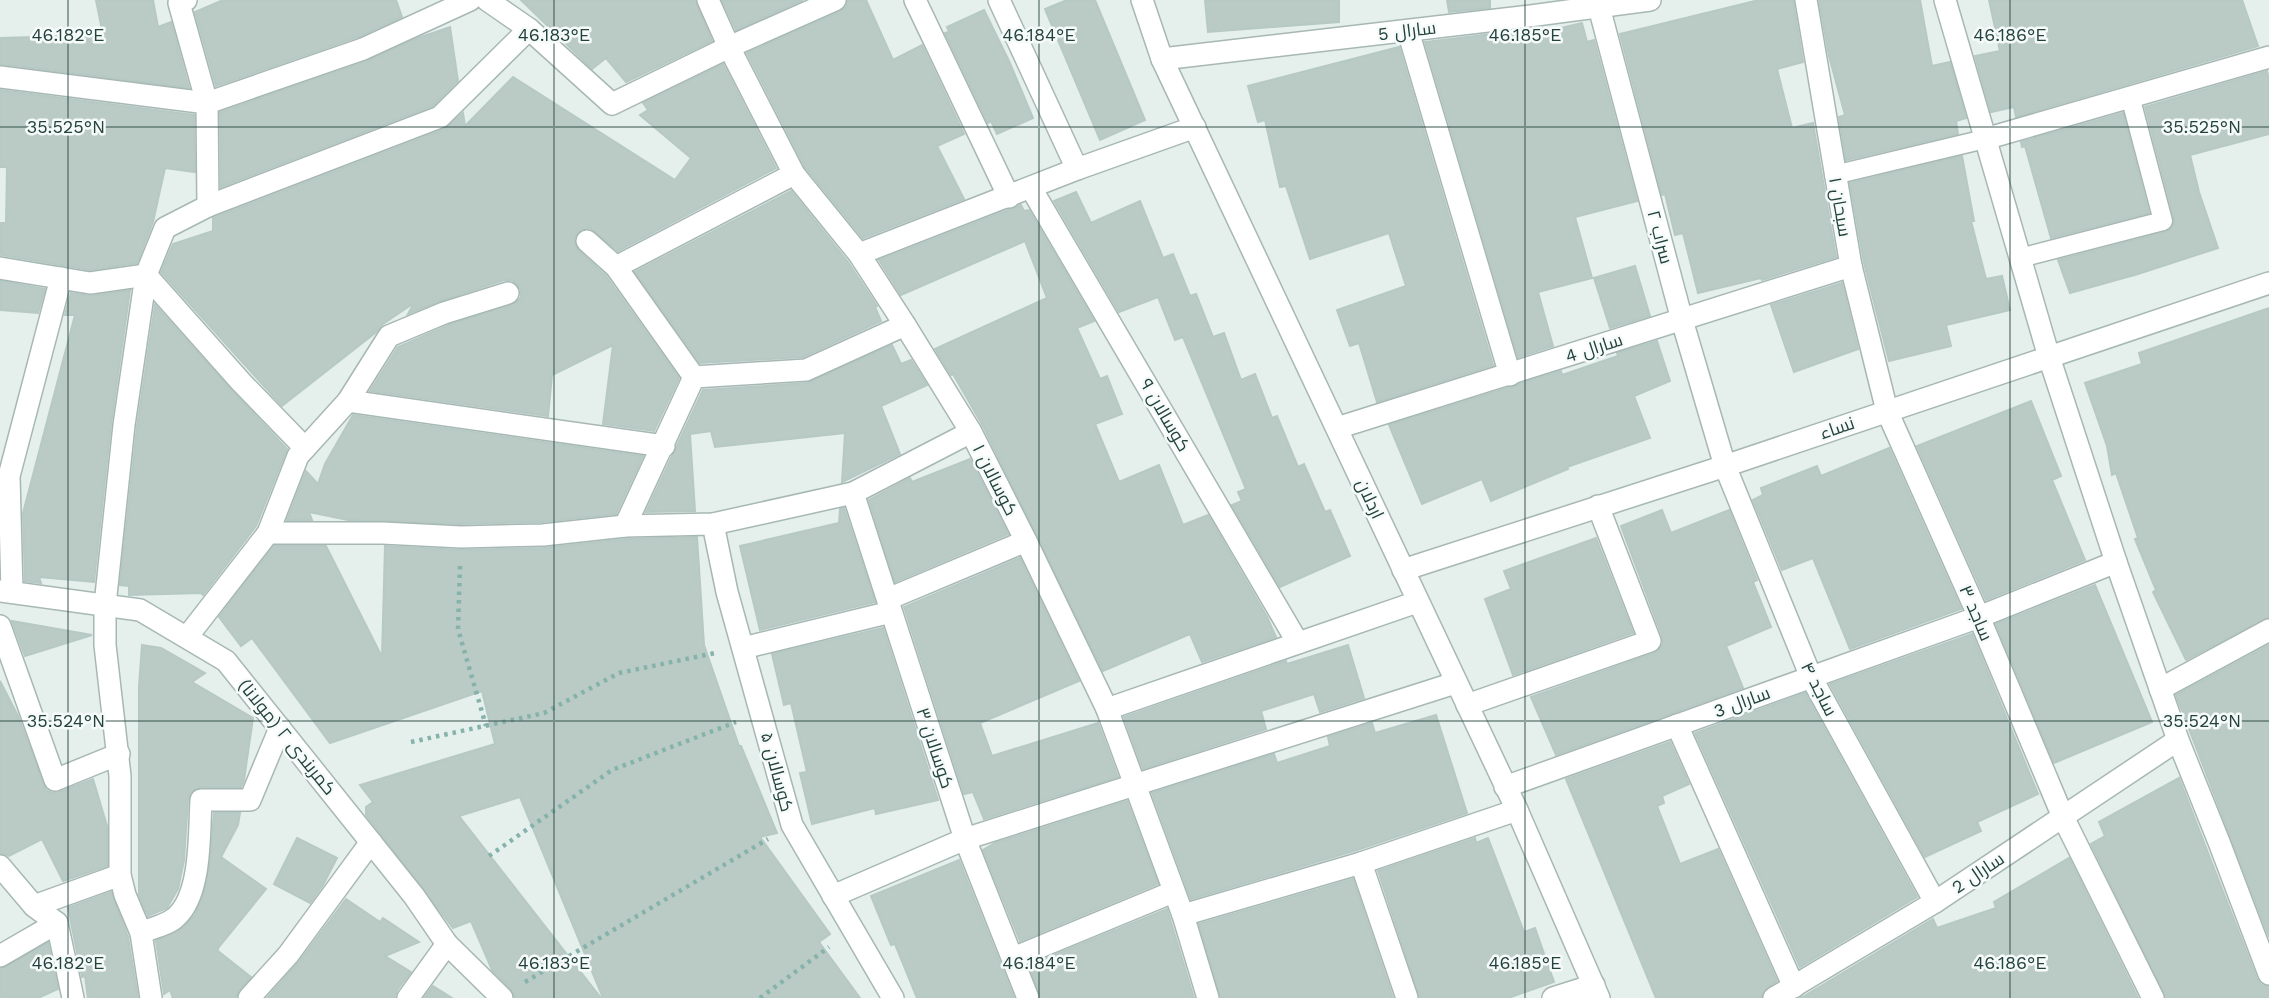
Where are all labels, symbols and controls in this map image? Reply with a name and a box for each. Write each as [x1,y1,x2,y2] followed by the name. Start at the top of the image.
[1377,17,1437,45] street label: سارال 5
[32,24,104,45] text: 46.182°E
[518,24,590,45] text: 46.183°E
[1002,24,1076,45] text: 46.184°E
[1489,24,1561,45] text: 46.185°E
[1973,24,2047,45] text: 46.186°E
[27,116,105,137] text: 35.525°N
[2163,116,2241,137] text: 35.525°N
[1824,176,1856,238] street label: سبحان ۱
[1642,208,1678,266] street label: سراب ۲
[1563,328,1625,368] street label: سارال 4
[1135,374,1195,456] street label: کوسالان ۹
[1817,412,1857,443] street label: نساء
[968,441,1022,519] street label: کوسالان ۱
[1351,475,1389,523] street label: اردلان
[1955,582,1997,644] street label: ساجد ۳
[1797,658,1842,719] street label: ساجد ۴
[234,675,340,799] street label: کمربندی ۲ (مولانا)
[1711,682,1773,722] street label: سارال 3
[912,705,958,791] street label: کوسالان ۳
[27,710,105,731] text: 35.524°N
[2163,710,2241,731] text: 35.524°N
[756,730,798,814] street label: کوسالان ۵
[1948,848,2008,898] street label: سارال 2
[32,952,104,973] text: 46.182°E
[518,952,590,973] text: 46.183°E
[1002,952,1076,973] text: 46.184°E
[1489,952,1561,973] text: 46.185°E
[1973,952,2047,973] text: 46.186°E

